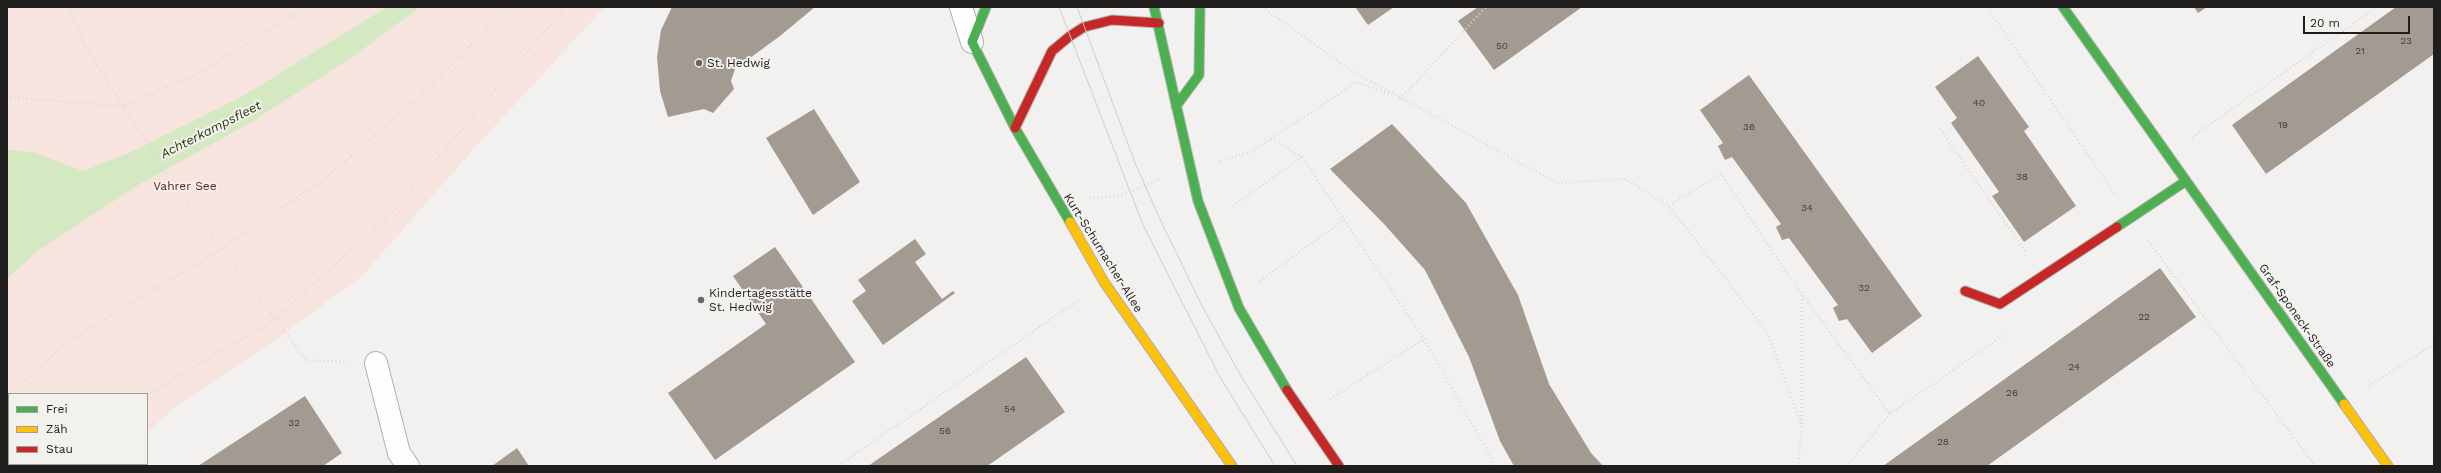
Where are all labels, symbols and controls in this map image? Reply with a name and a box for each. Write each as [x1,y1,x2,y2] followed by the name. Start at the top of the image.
[2305,8,2412,34] scale bar
[2310,16,2340,30] text: 20 m
[2400,35,2412,47] house number: 23
[1496,40,1508,52] house number: 50
[2355,45,2365,57] house number: 21
[707,56,770,70] place label: St. Hedwig
[694,58,704,68] marker: St. Hedwig
[1973,97,1985,109] house number: 40
[158,98,264,162] water label: Achterkampsfleet
[2278,119,2288,131] house number: 19
[1743,121,1755,133] house number: 36
[2016,171,2028,183] house number: 38
[153,179,217,193] park label: Vahrer See
[1060,191,1146,315] street label: Kurt-Schumacher-Allee
[1801,202,1813,214] house number: 34
[2256,261,2338,371] street label: Graf-Sponeck-Straße
[1858,282,1870,294] house number: 32
[709,286,812,314] place label: Kindertagesstätte St. Hedwig
[696,295,706,305] marker: Kindertagesstätte St. Hedwig
[2138,311,2150,323] house number: 22
[2068,361,2080,373] house number: 24
[2006,387,2018,399] house number: 26
[8,393,148,465] legend
[46,402,68,416] text: Frei
[1004,403,1016,415] house number: 54
[288,417,300,429] house number: 32
[46,422,68,436] text: Zäh
[939,425,951,437] house number: 56
[1937,436,1949,448] house number: 28
[46,442,73,456] text: Stau

